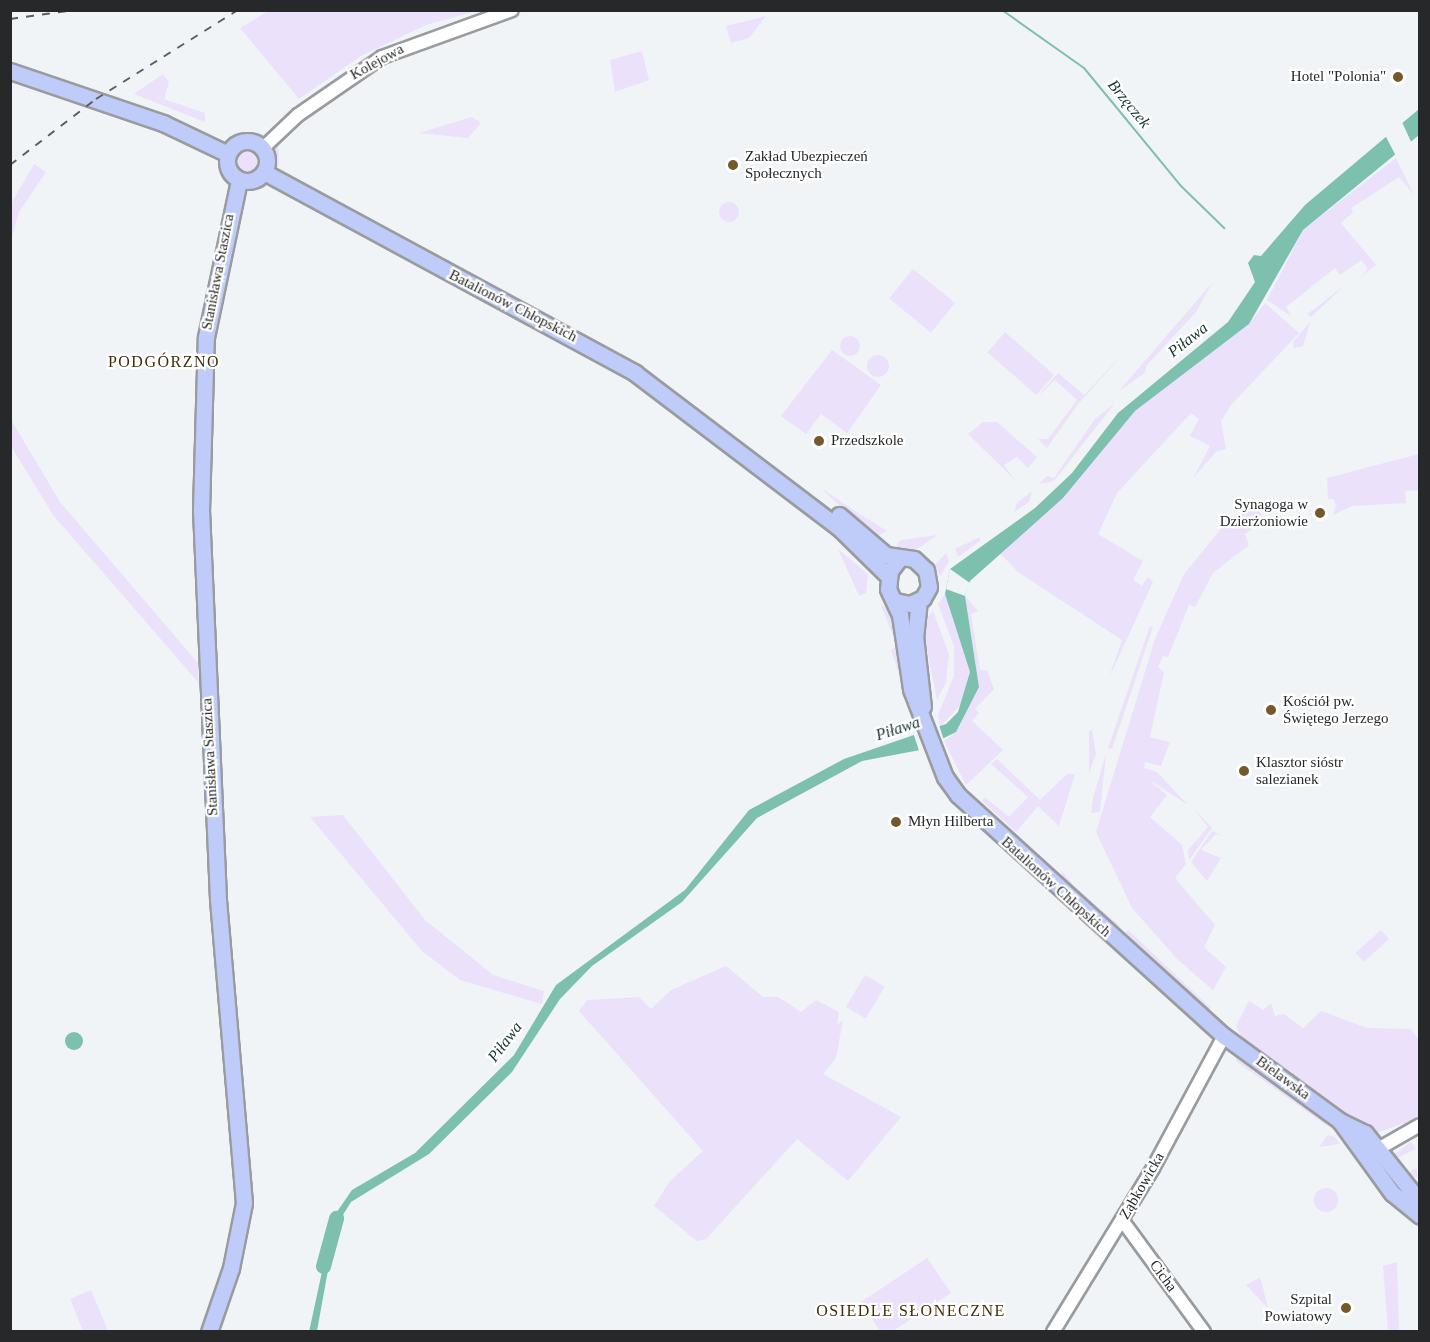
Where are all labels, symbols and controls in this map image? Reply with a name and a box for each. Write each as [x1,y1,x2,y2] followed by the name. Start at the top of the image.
[347,40,407,84] street label: Kolejowa
[1291,68,1386,86] place label: Hotel "Polonia"
[1391,70,1405,84] marker: Hotel "Polonia"
[1104,76,1154,132] water label: Brzęczek
[745,147,868,182] place label: Zakład Ubezpieczeń Społecznych
[726,158,740,172] marker: Zakład Ubezpieczeń Społecznych
[198,212,238,332] street label: Stanisława Staszica
[446,266,580,346] street label: Batalionów Chłopskich
[1164,318,1212,362] water label: Piława
[108,352,220,372] district label: PODGÓRZNO
[831,432,903,450] place label: Przedszkole
[812,434,826,448] marker: Przedszkole
[1220,495,1308,530] place label: Synagoga w Dzierżoniowie
[1313,506,1327,520] marker: Synagoga w Dzierżoniowie
[1283,692,1388,727] place label: Kościół pw. Świętego Jerzego
[198,698,222,816] street label: Stanisława Staszica
[1264,703,1278,717] marker: Kościół pw. Świętego Jerzego
[873,713,923,745] water label: Piława
[1256,753,1343,788] place label: Klasztor sióstr salezianek
[1237,764,1251,778] marker: Klasztor sióstr salezianek
[908,813,993,831] place label: Młyn Hilberta
[889,815,903,829] marker: Młyn Hilberta
[997,833,1115,941] street label: Batalionów Chłopskich
[484,1018,526,1066] water label: Piława
[1252,1052,1314,1104] street label: Bielawska
[1116,1149,1168,1223] street label: Ząbkowicka
[1145,1257,1181,1295] street label: Cicha
[1264,1290,1332,1325] place label: Szpital Powiatowy
[1337,1299,1355,1317] marker: Szpital Powiatowy
[816,1301,1006,1321] district label: OSIEDLE SŁONECZNE

